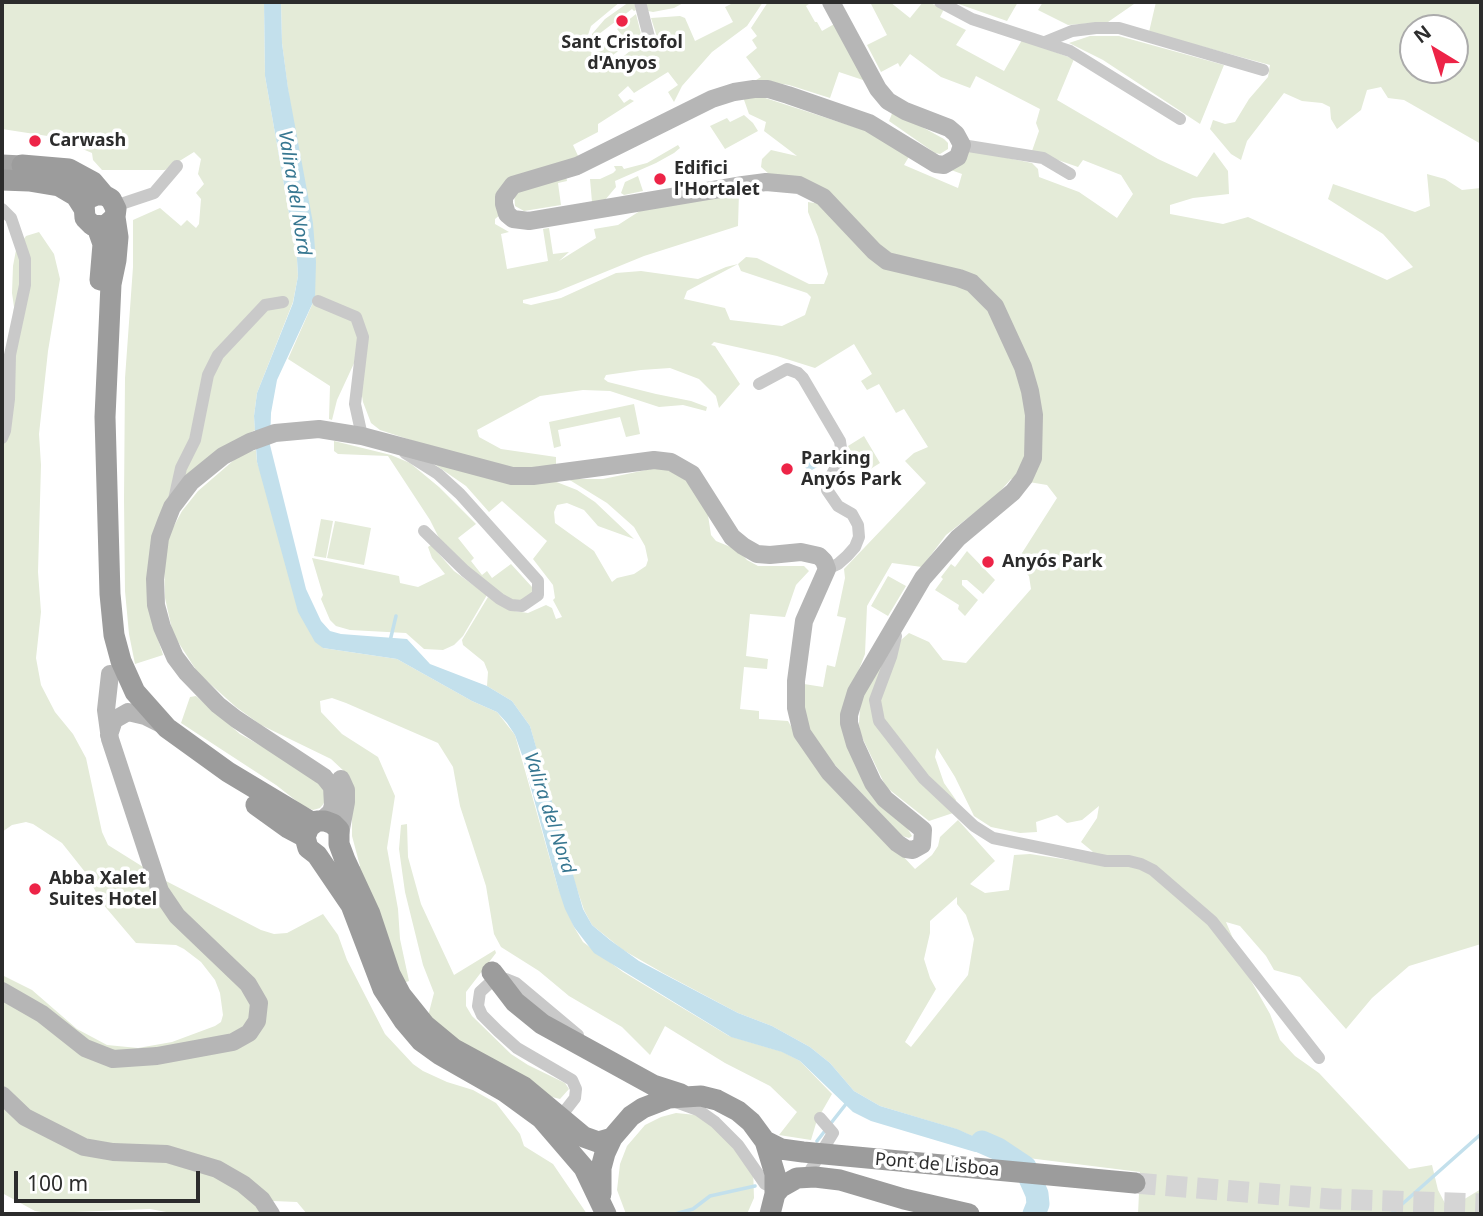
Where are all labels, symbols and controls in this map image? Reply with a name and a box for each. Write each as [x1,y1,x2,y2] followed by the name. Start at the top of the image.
[614,13,630,29] marker: Sant Cristofol d'Anyos
[1399,14,1469,84] north arrow
[1408,19,1436,49] text: N
[561,32,683,74] place label: Sant Cristofol d'Anyos
[273,129,315,257] water label: Valira del Nord
[49,130,126,152] place label: Carwash
[27,133,43,149] marker: Carwash
[674,158,760,200] place label: Edifici l'Hortalet
[652,171,668,187] marker: Edifici l'Hortalet
[801,448,902,490] place label: Parking Anyós Park
[779,461,795,477] marker: Parking Anyós Park
[1002,551,1103,573] place label: Anyós Park
[980,554,996,570] marker: Anyós Park
[519,749,579,877] water label: Valira del Nord
[49,868,157,910] place label: Abba Xalet Suites Hotel
[27,881,43,897] marker: Abba Xalet Suites Hotel
[874,1149,1000,1181] street label: Pont de Lisboa
[18,1156,203,1200] scale bar
[27,1169,88,1197] text: 100 m

